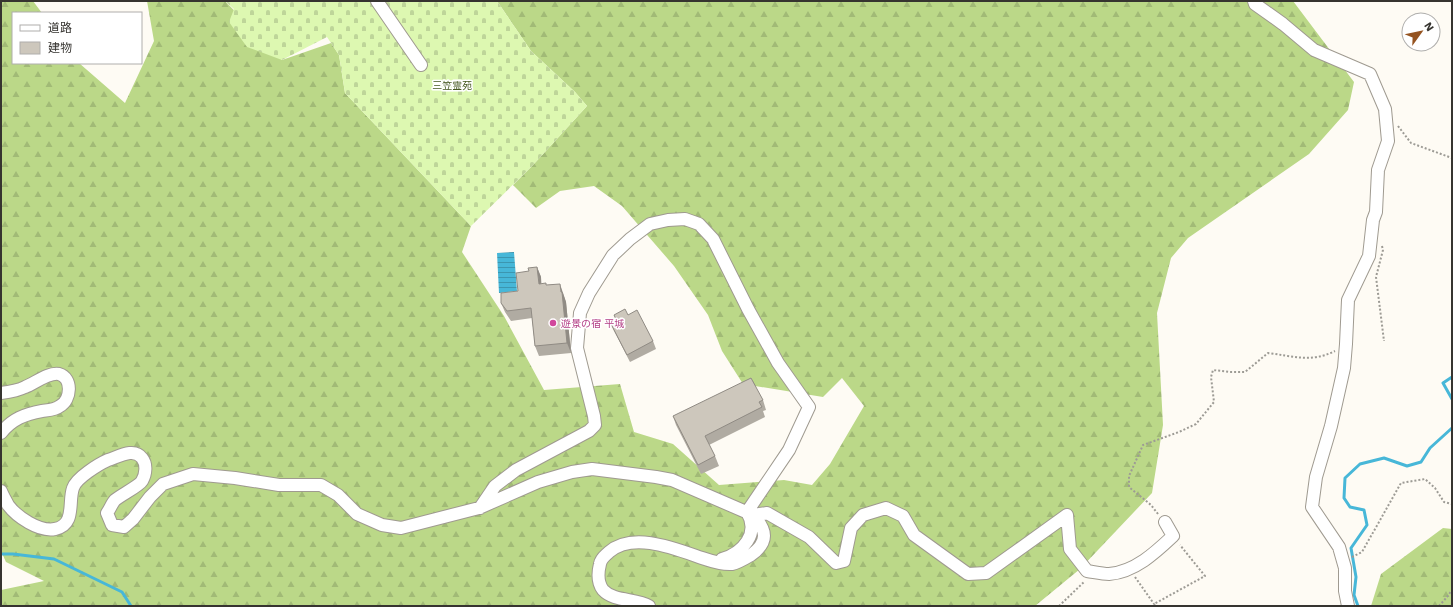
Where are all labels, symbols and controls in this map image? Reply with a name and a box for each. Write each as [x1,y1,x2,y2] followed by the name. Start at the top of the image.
[12,12,142,64] legend
[1401,12,1441,52] north arrow
[1421,20,1437,34] text: N
[48,21,72,35] text: 道路
[48,41,72,55] text: 建物
[432,80,472,91] park label: 三笠霊苑
[548,318,558,328] marker: 遊景の宿 平城
[561,318,624,329] place label: 遊景の宿 平城

